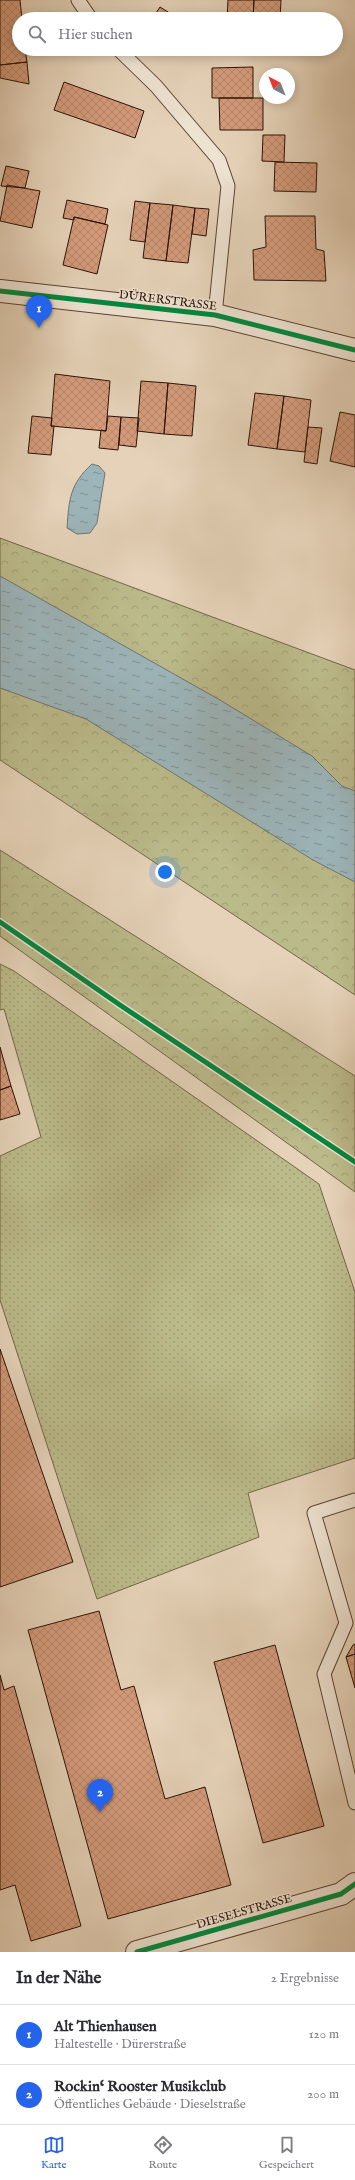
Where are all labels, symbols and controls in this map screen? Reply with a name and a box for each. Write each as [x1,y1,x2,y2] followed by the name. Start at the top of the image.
[12,12,343,56] search box
[26,23,48,45] icon: search
[58,25,133,44] text: Hier suchen
[259,68,295,104] north arrow
[118,286,218,314] street label: DÜRERSTRASSE
[26,295,52,328] pin: 1
[155,862,175,882] your location
[87,1779,113,1812] pin: 2
[195,1891,294,1932] street label: DIESELSTRASSE
[16,1968,101,1989] text: In der Nähe
[271,1970,339,1987] text: 2 Ergebnisse
[54,2017,157,2036] text: Alt Thienhausen
[27,2026,31,2043] text: 1
[309,2026,339,2043] text: 120 m
[54,2036,186,2053] text: Haltestelle · Dürerstraße
[54,2077,226,2096] text: Rockin‘ Rooster Musikclub
[26,2086,32,2103] text: 2
[307,2086,339,2103] text: 200 m
[54,2096,246,2113] text: Öffentliches Gebäude · Dieselstraße
[41,2134,67,2172] tab: Karte
[148,2134,177,2172] tab: Route
[259,2134,314,2172] tab: Gespeichert

